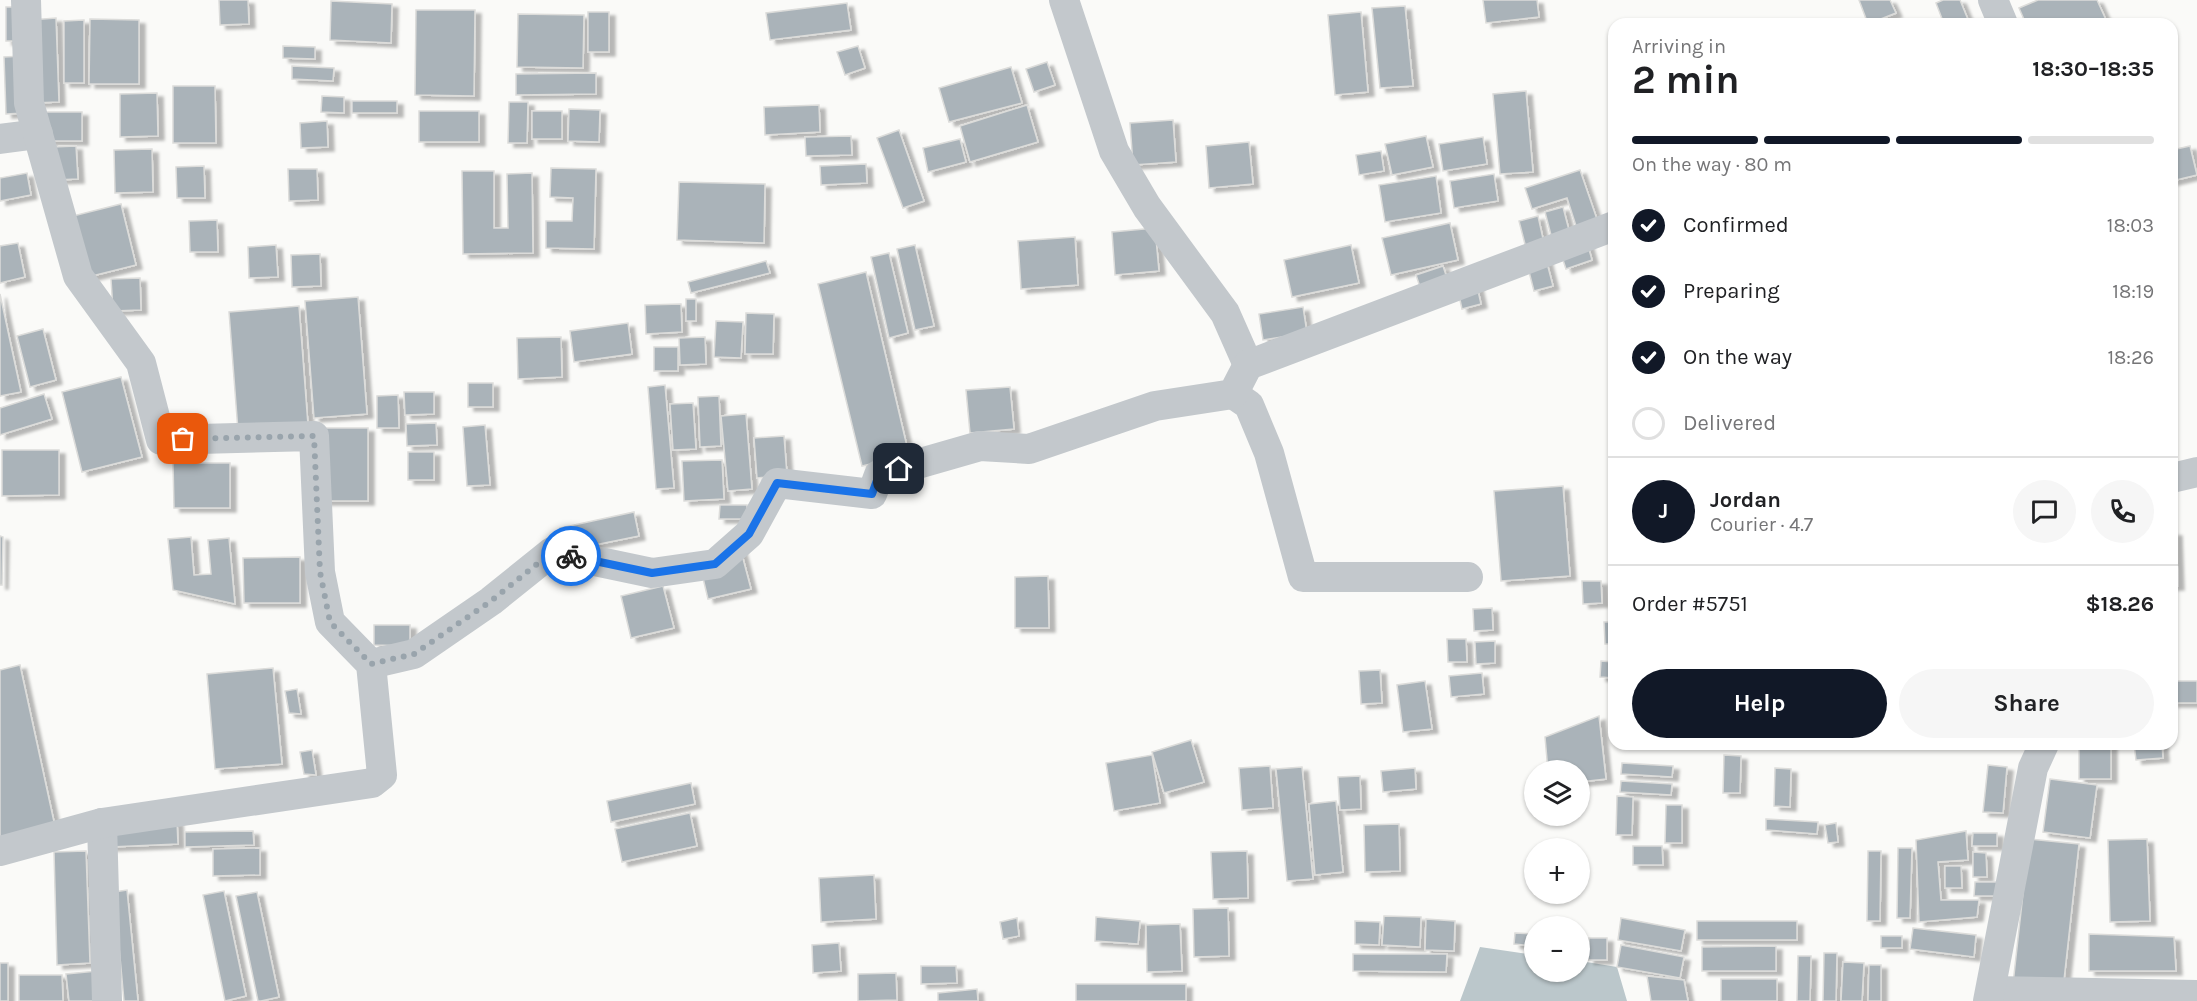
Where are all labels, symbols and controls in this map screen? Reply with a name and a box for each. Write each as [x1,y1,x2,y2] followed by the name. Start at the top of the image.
[1632,35,1726,58] text: Arriving in
[2032,56,2154,82] text: 18:30–18:35
[1632,57,1740,103] text: 2 min
[1632,153,1792,176] text: On the way · 80 m
[1632,209,1665,242] icon: check
[1683,212,1789,238] text: Confirmed
[2107,214,2154,237] text: 18:03
[1632,275,1665,308] icon: check
[1683,278,1780,304] text: Preparing
[2112,280,2154,303] text: 18:19
[1632,341,1665,374] icon: check
[1683,344,1792,370] text: On the way
[2107,346,2154,369] text: 18:26
[1683,410,1776,436] text: Delivered
[157,413,208,464] pin
[166,422,199,455] icon: bag
[873,443,924,494] pin
[882,452,915,485] icon: home
[2013,480,2076,543] button: chat
[2091,480,2154,543] button: phone
[1710,487,1781,513] text: Jordan
[1659,498,1668,524] text: J
[1710,513,1813,536] text: Courier · 4.7
[541,526,601,586] courier
[555,540,588,573] icon: bike
[1632,591,1748,617] text: Order #5751
[2085,591,2154,617] text: $18.26
[1632,669,1887,738] button: Help
[1899,669,2154,738] button: Share
[1524,760,1590,982] map controls
[1524,760,1590,826] button: layers
[1524,838,1590,904] button: +
[1524,916,1590,982] button: −

